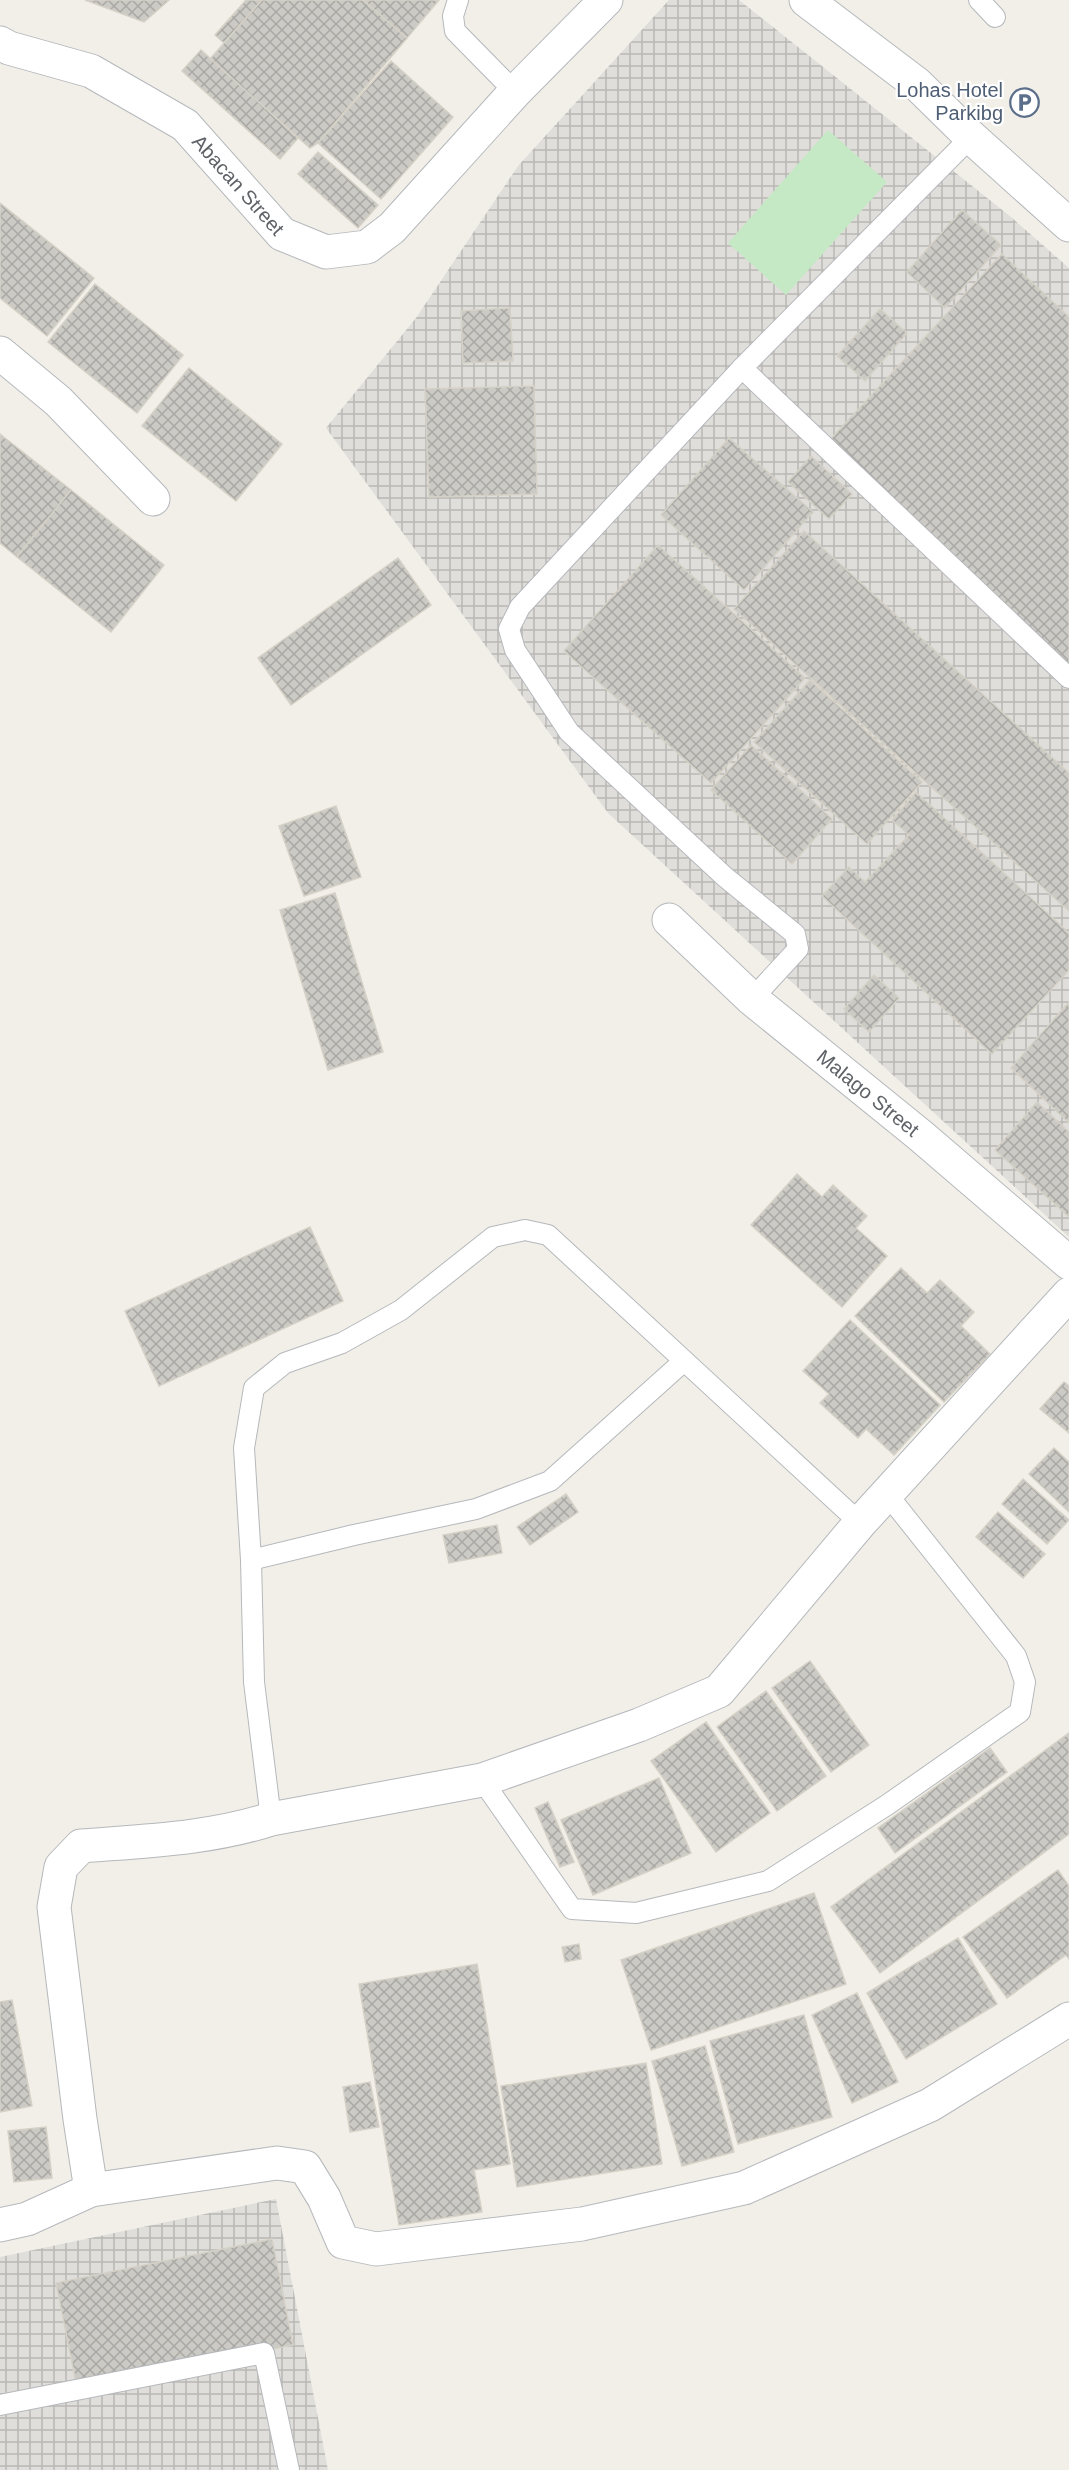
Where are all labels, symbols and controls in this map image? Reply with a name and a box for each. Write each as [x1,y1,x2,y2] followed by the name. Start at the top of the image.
[896,79,1003,124] place label: Lohas Hotel Parkibg
[1008,86,1040,118] parking icon: Lohas Hotel Parkibg
[188,130,289,240] street label: Abacan Street
[813,1045,924,1141] street label: Malago Street

